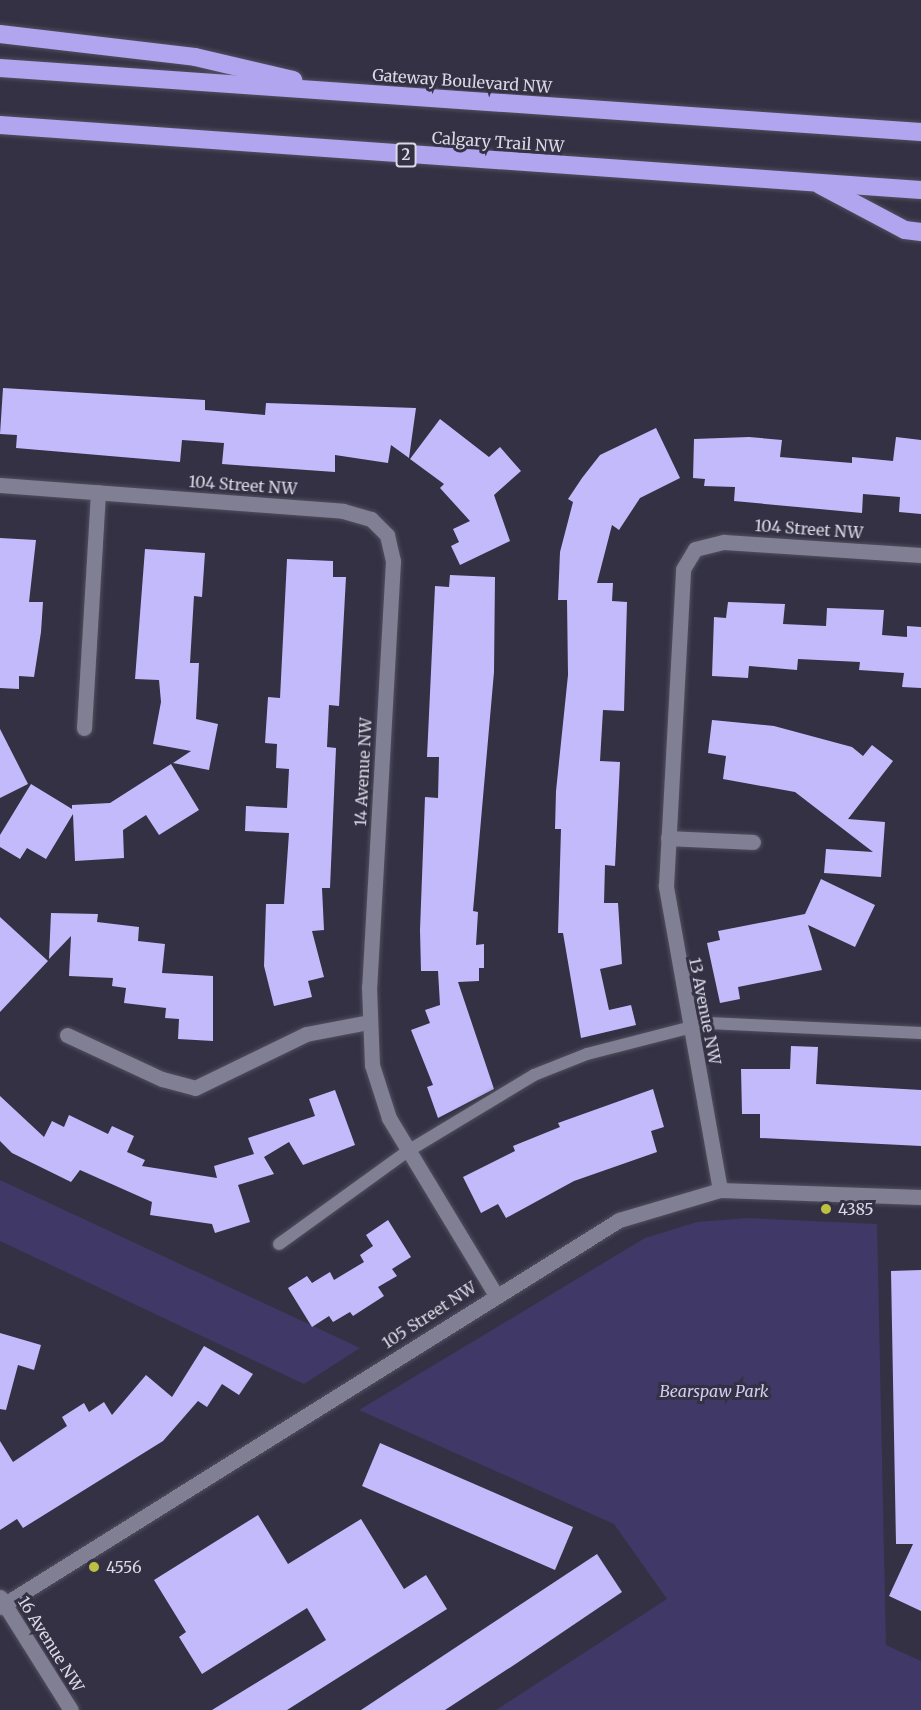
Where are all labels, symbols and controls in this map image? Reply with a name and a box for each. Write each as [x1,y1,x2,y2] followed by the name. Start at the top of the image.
[372,65,552,97] street label: Gateway Boulevard NW
[431,128,565,156] street label: Calgary Trail NW
[396,143,416,167] road number: 2
[188,472,298,498] street label: 104 Street NW
[754,516,864,542] street label: 104 Street NW
[351,717,375,827] street label: 14 Avenue NW
[685,956,725,1066] street label: 13 Avenue NW
[838,1199,874,1219] place label: 4385
[819,1202,833,1216] marker: 4385
[378,1277,480,1353] street label: 105 Street NW
[659,1381,769,1401] park label: Bearspaw Park
[106,1557,142,1577] place label: 4556
[87,1560,101,1574] marker: 4556
[14,1593,88,1695] street label: 16 Avenue NW

